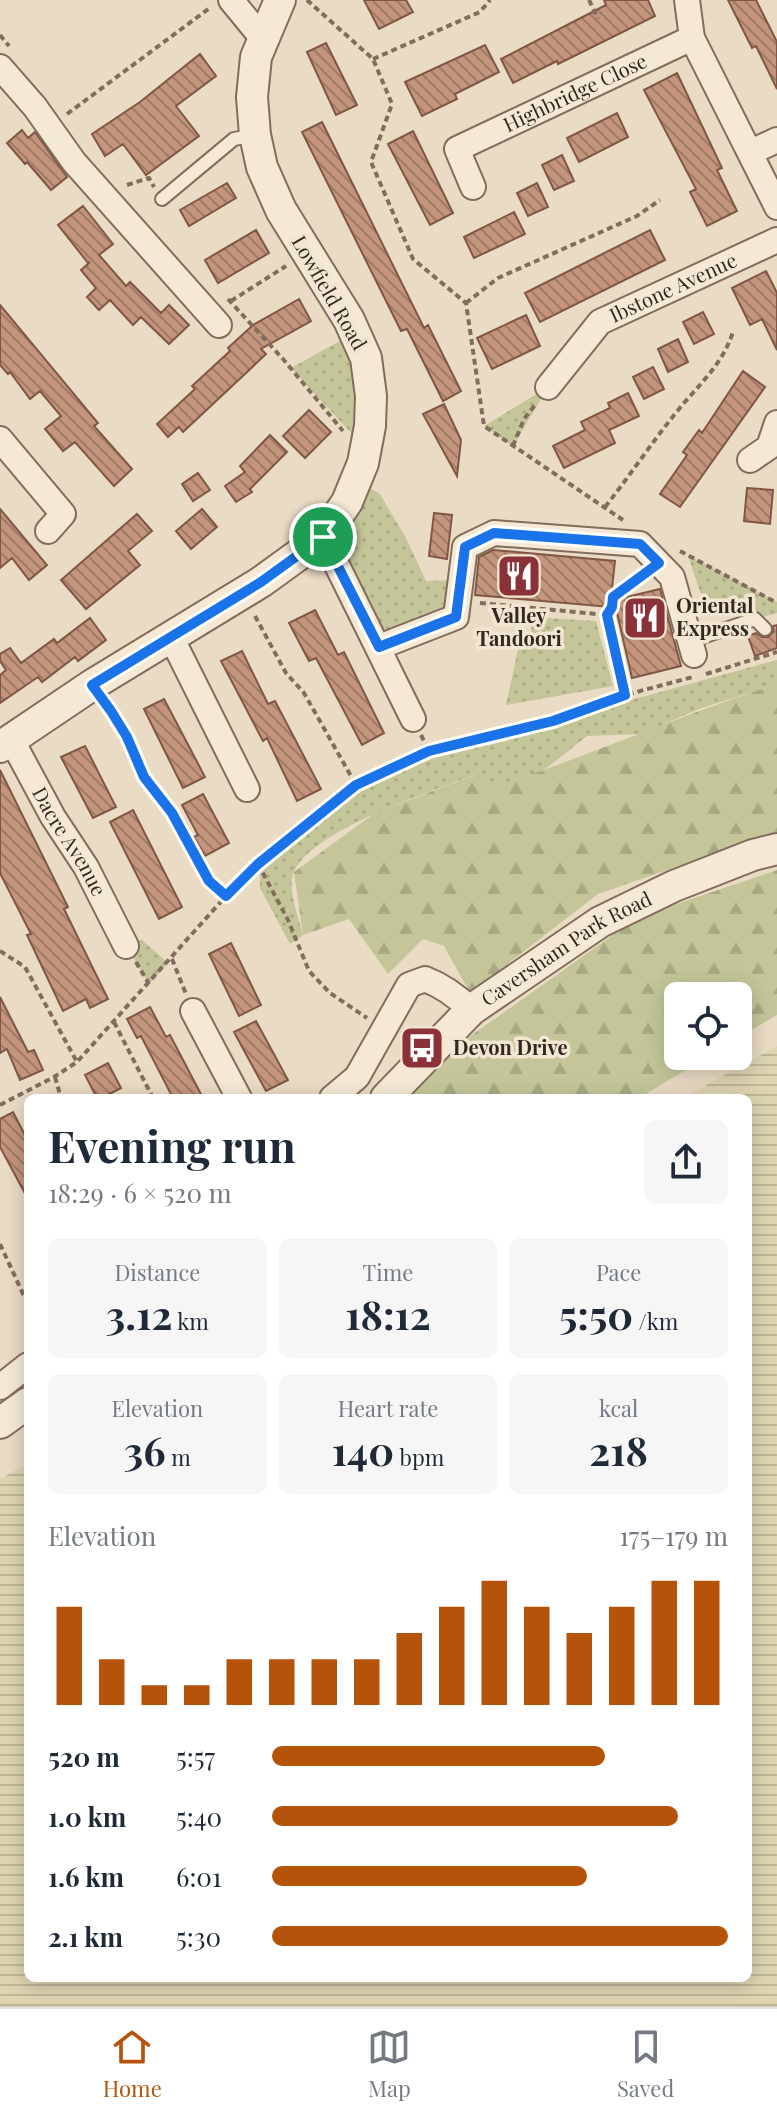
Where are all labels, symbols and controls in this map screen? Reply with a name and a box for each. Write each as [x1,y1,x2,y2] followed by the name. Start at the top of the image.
[498,46,651,137] street label: Highbridge Close
[287,230,374,355] street label: Lowfield Road
[605,246,741,328] street label: Ibstone Avenue
[289,503,357,571] pin
[301,515,345,559] icon: arrive
[495,552,543,600] restaurant icon: Valley Tandoori
[676,591,753,641] place label: Oriental Express
[621,594,669,642] restaurant icon: Oriental Express
[476,601,562,651] place label: Valley Tandoori
[27,782,113,900] street label: Dacre Avenue
[475,884,656,1011] street label: Caversham Park Road
[664,982,752,1070] map controls
[664,982,752,1070] button: locate
[398,1024,446,1072] bus stop icon: Devon Drive
[453,1033,568,1060] place label: Devon Drive
[48,1115,296,1174] text: Evening run
[644,1120,728,1204] button: share
[48,1175,232,1210] text: 18:29 · 6 × 520 m
[114,1257,200,1287] text: Distance
[363,1257,413,1287] text: Time
[596,1257,641,1287] text: Pace
[106,1287,172,1340] text: 3.12
[345,1287,431,1340] text: 18:12
[559,1287,633,1340] text: 5:50
[172,1306,209,1336] text: km
[633,1306,678,1336] text: /km
[112,1393,203,1423] text: Elevation
[338,1393,438,1423] text: Heart rate
[599,1393,638,1423] text: kcal
[124,1423,166,1476] text: 36
[332,1423,394,1476] text: 140
[589,1423,648,1476] text: 218
[166,1442,191,1472] text: m
[394,1442,444,1472] text: bpm
[48,1518,156,1553] text: Elevation
[619,1518,728,1553] text: 175–179 m
[48,1739,120,1774] text: 520 m
[176,1739,215,1774] text: 5:57
[48,1799,126,1834] text: 1.0 km
[176,1799,222,1834] text: 5:40
[48,1859,124,1894] text: 1.6 km
[176,1859,222,1894] text: 6:01
[48,1919,123,1954] text: 2.1 km
[176,1919,221,1954] text: 5:30
[103,2025,162,2103] tab: Home
[367,2025,411,2103] tab: Map
[617,2025,674,2103] tab: Saved

